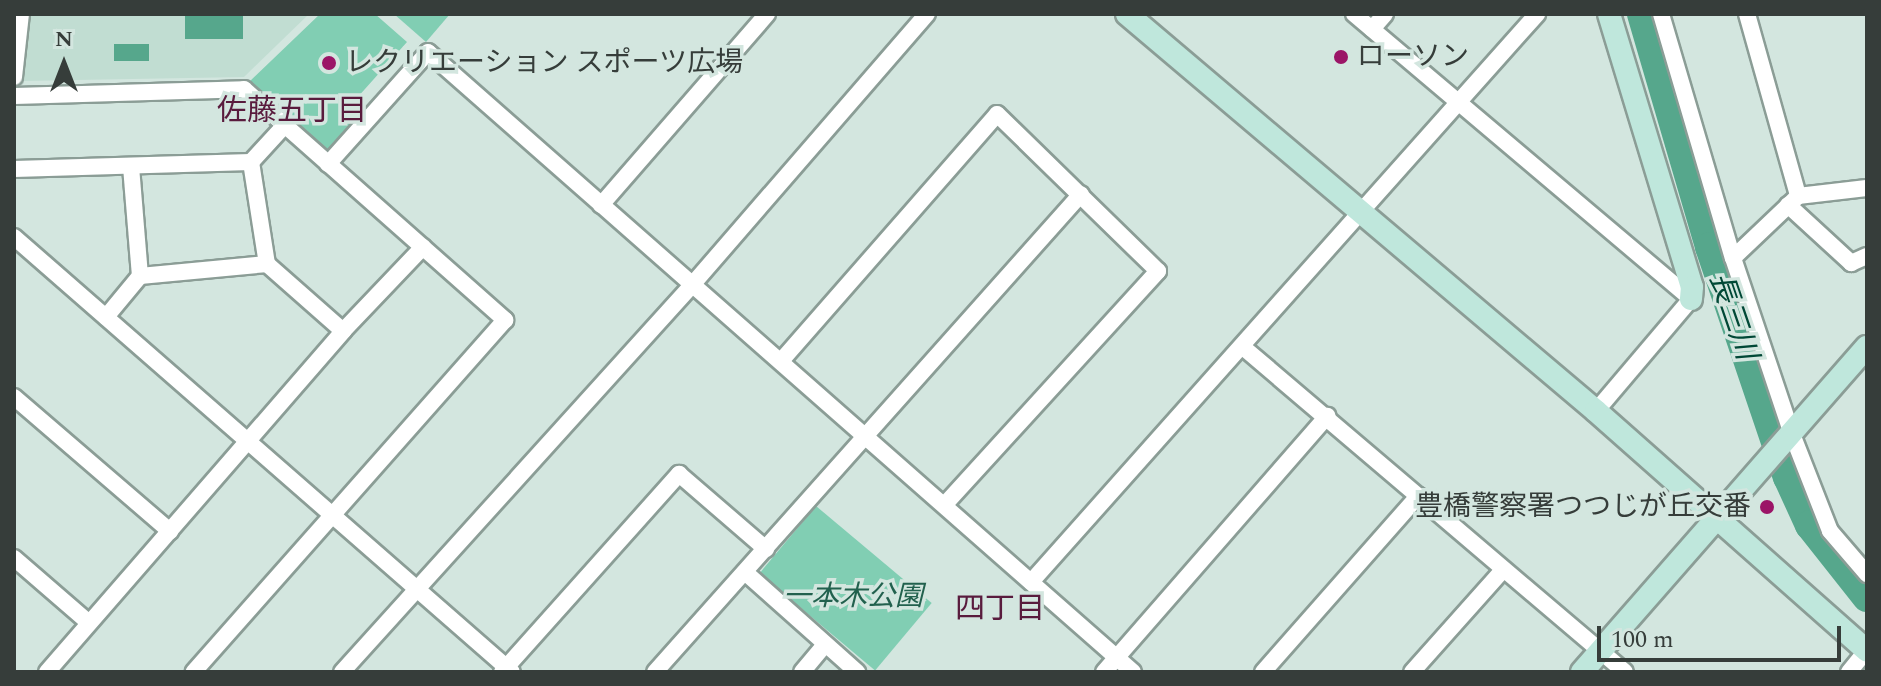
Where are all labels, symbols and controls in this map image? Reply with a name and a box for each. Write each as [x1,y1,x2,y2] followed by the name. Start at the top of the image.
[55,23,73,56] text: N
[24,24,104,104] north arrow
[1357,40,1469,74] place label: ローソン
[345,46,744,80] place label: レクリエーション スポーツ広場
[1332,48,1350,66] marker: ローソン
[320,54,338,72] marker: レクリエーション スポーツ広場
[217,93,367,129] district label: 佐藤五丁目
[1701,268,1765,364] water label: 長三川
[1415,490,1751,524] place label: 豊橋警察署つつじが丘交番
[1758,498,1776,516] marker: 豊橋警察署つつじが丘交番
[783,580,923,614] park label: 一本木公園
[955,591,1045,627] district label: 四丁目
[1601,610,1845,660] scale bar
[1611,622,1674,658] text: 100 m

